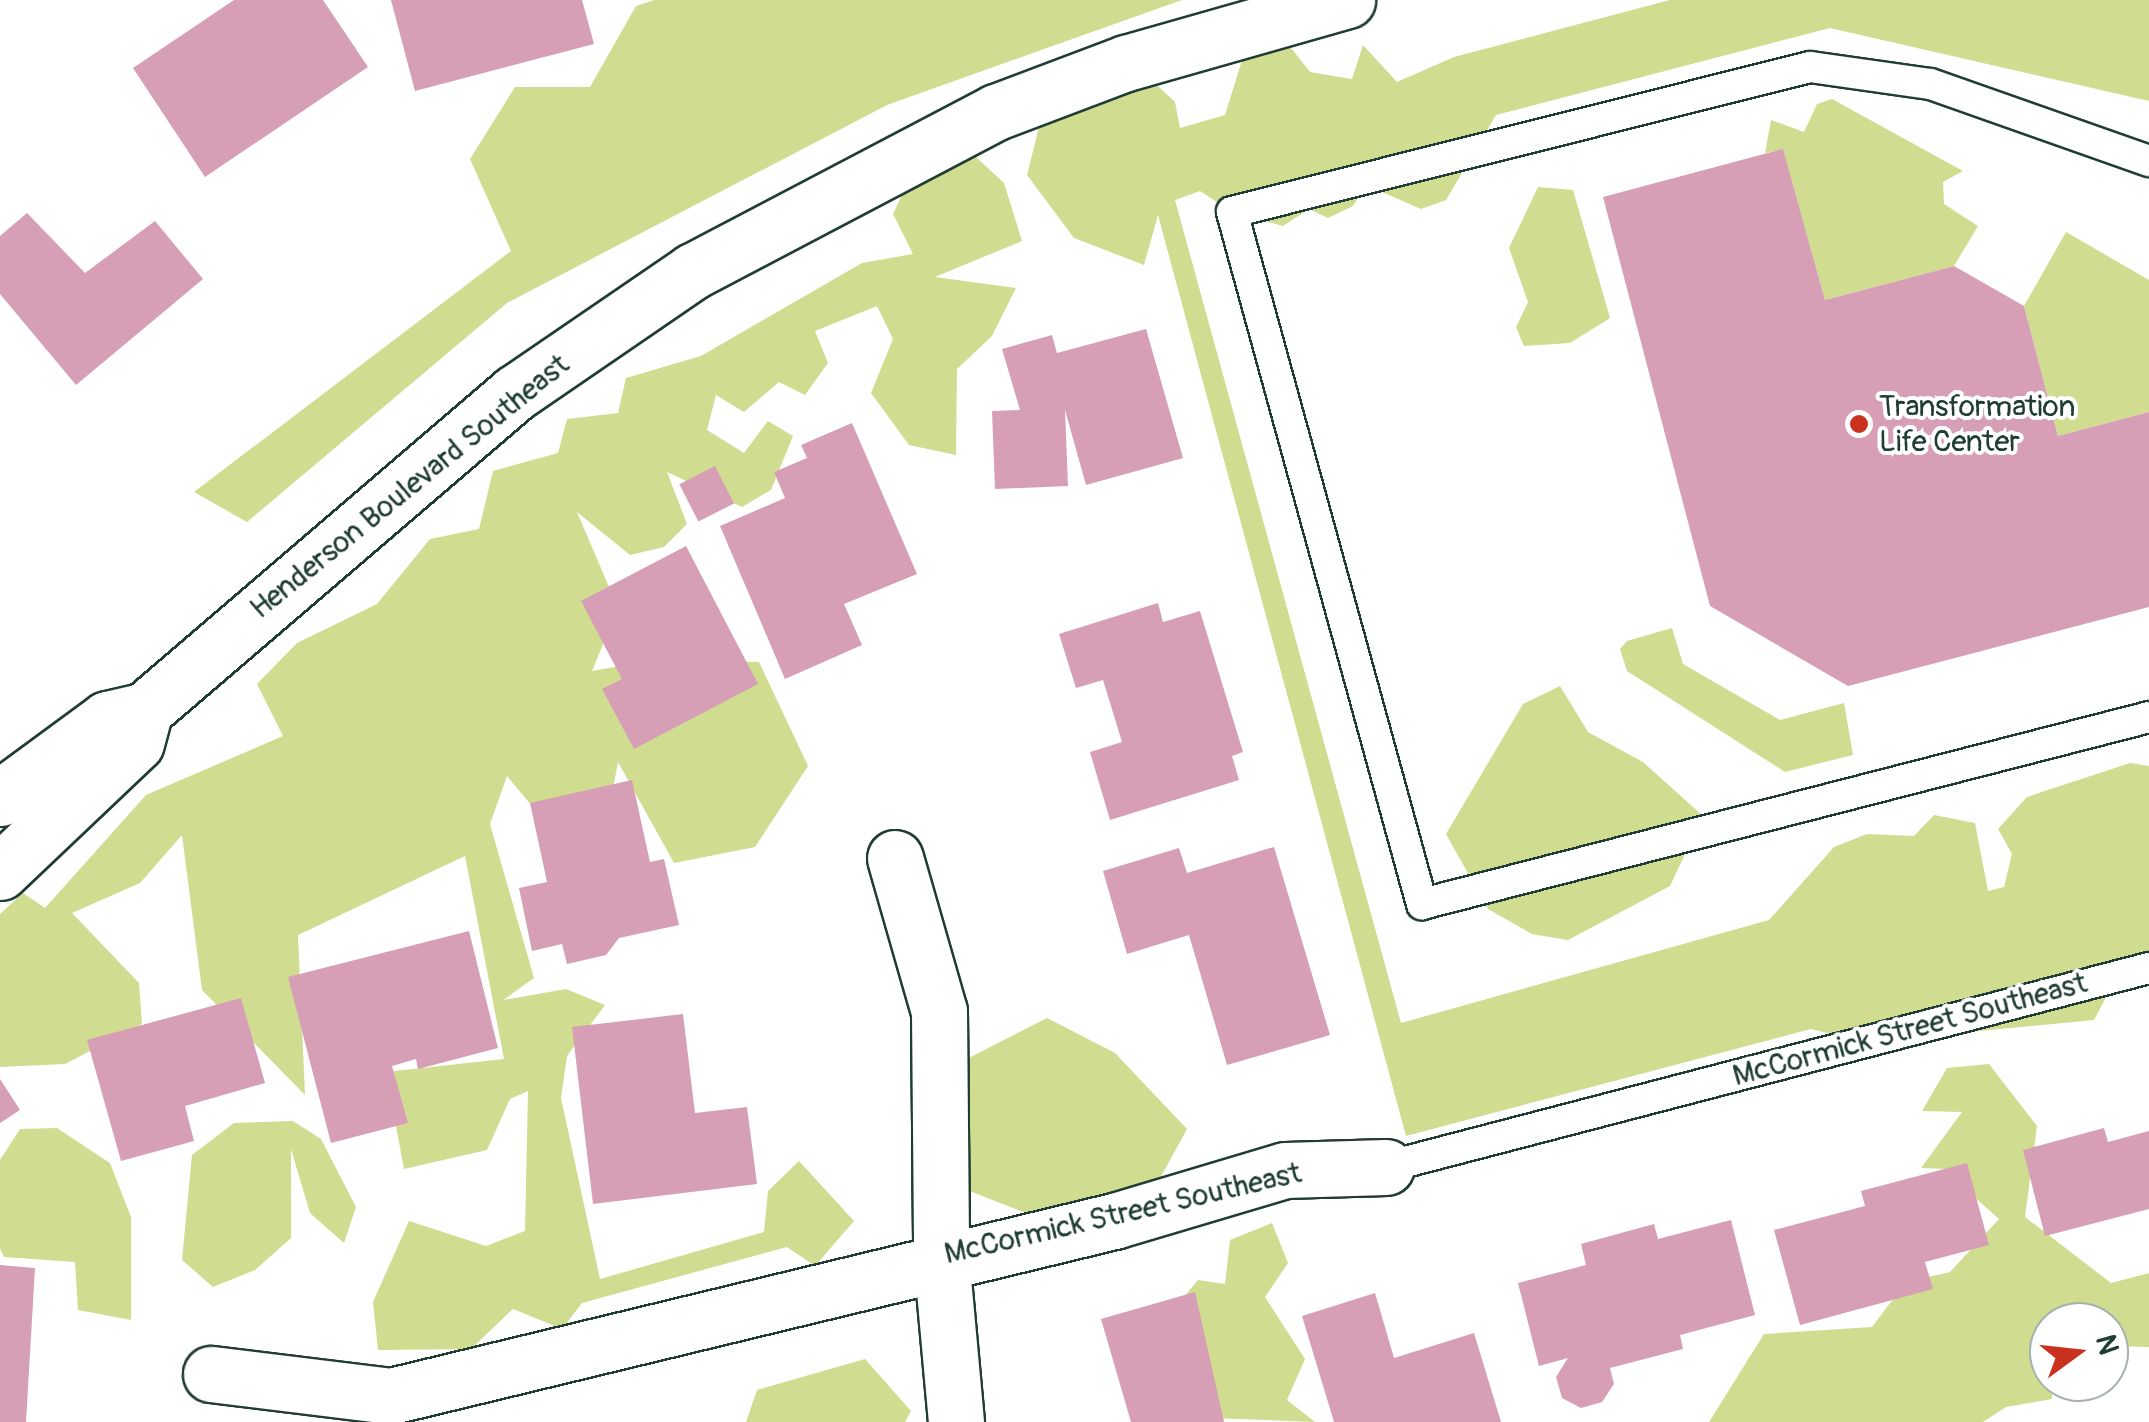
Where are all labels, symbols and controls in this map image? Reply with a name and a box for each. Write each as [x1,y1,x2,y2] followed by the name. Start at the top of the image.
[243,347,577,627] street label: Henderson Boulevard Southeast
[1879,389,2075,460] place label: Transformation Life Center
[1848,413,1870,435] marker: Transformation Life Center
[1729,965,2091,1095] street label: McCormick Street Southeast
[941,1155,1305,1273] street label: McCormick Street Southeast
[2029,1302,2129,1402] north arrow
[2087,1331,2126,1358] text: N

